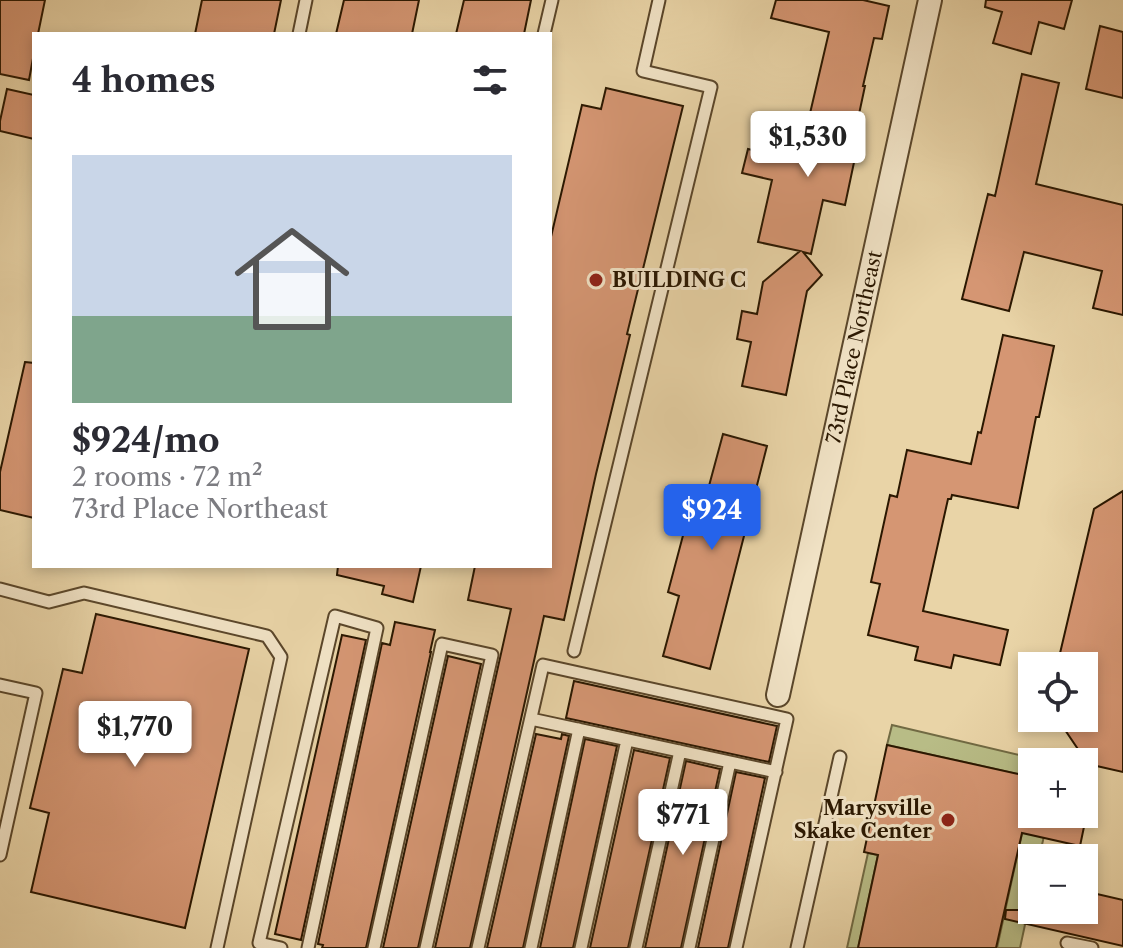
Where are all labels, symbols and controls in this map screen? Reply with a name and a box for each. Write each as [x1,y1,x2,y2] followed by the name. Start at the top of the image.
[468,58,512,102] icon: filters
[72,59,216,101] text: 4 homes
[743,111,873,179] pin: $1,530
[769,121,847,153] text: $1,530
[220,207,364,351] icon: home
[821,248,887,446] street label: 73rd Place Northeast
[612,268,746,292] place label: BUILDING C
[587,271,605,289] marker: BUILDING C
[72,419,220,461] text: $924/mo
[72,461,263,493] text: 2 rooms · 72 m²
[665,484,759,552] pin: $924
[72,493,328,525] text: 73rd Place Northeast
[682,494,742,526] text: $924
[1018,652,1098,924] map controls
[1018,652,1098,732] button: locate
[70,701,200,769] pin: $1,770
[97,711,173,743] text: $1,770
[1018,748,1098,828] button: +
[636,789,730,857] pin: $771
[794,796,932,843] place label: Marysville Skake Center
[656,799,710,831] text: $771
[939,811,957,829] marker: Marysville Skake Center
[1018,844,1098,924] button: −

